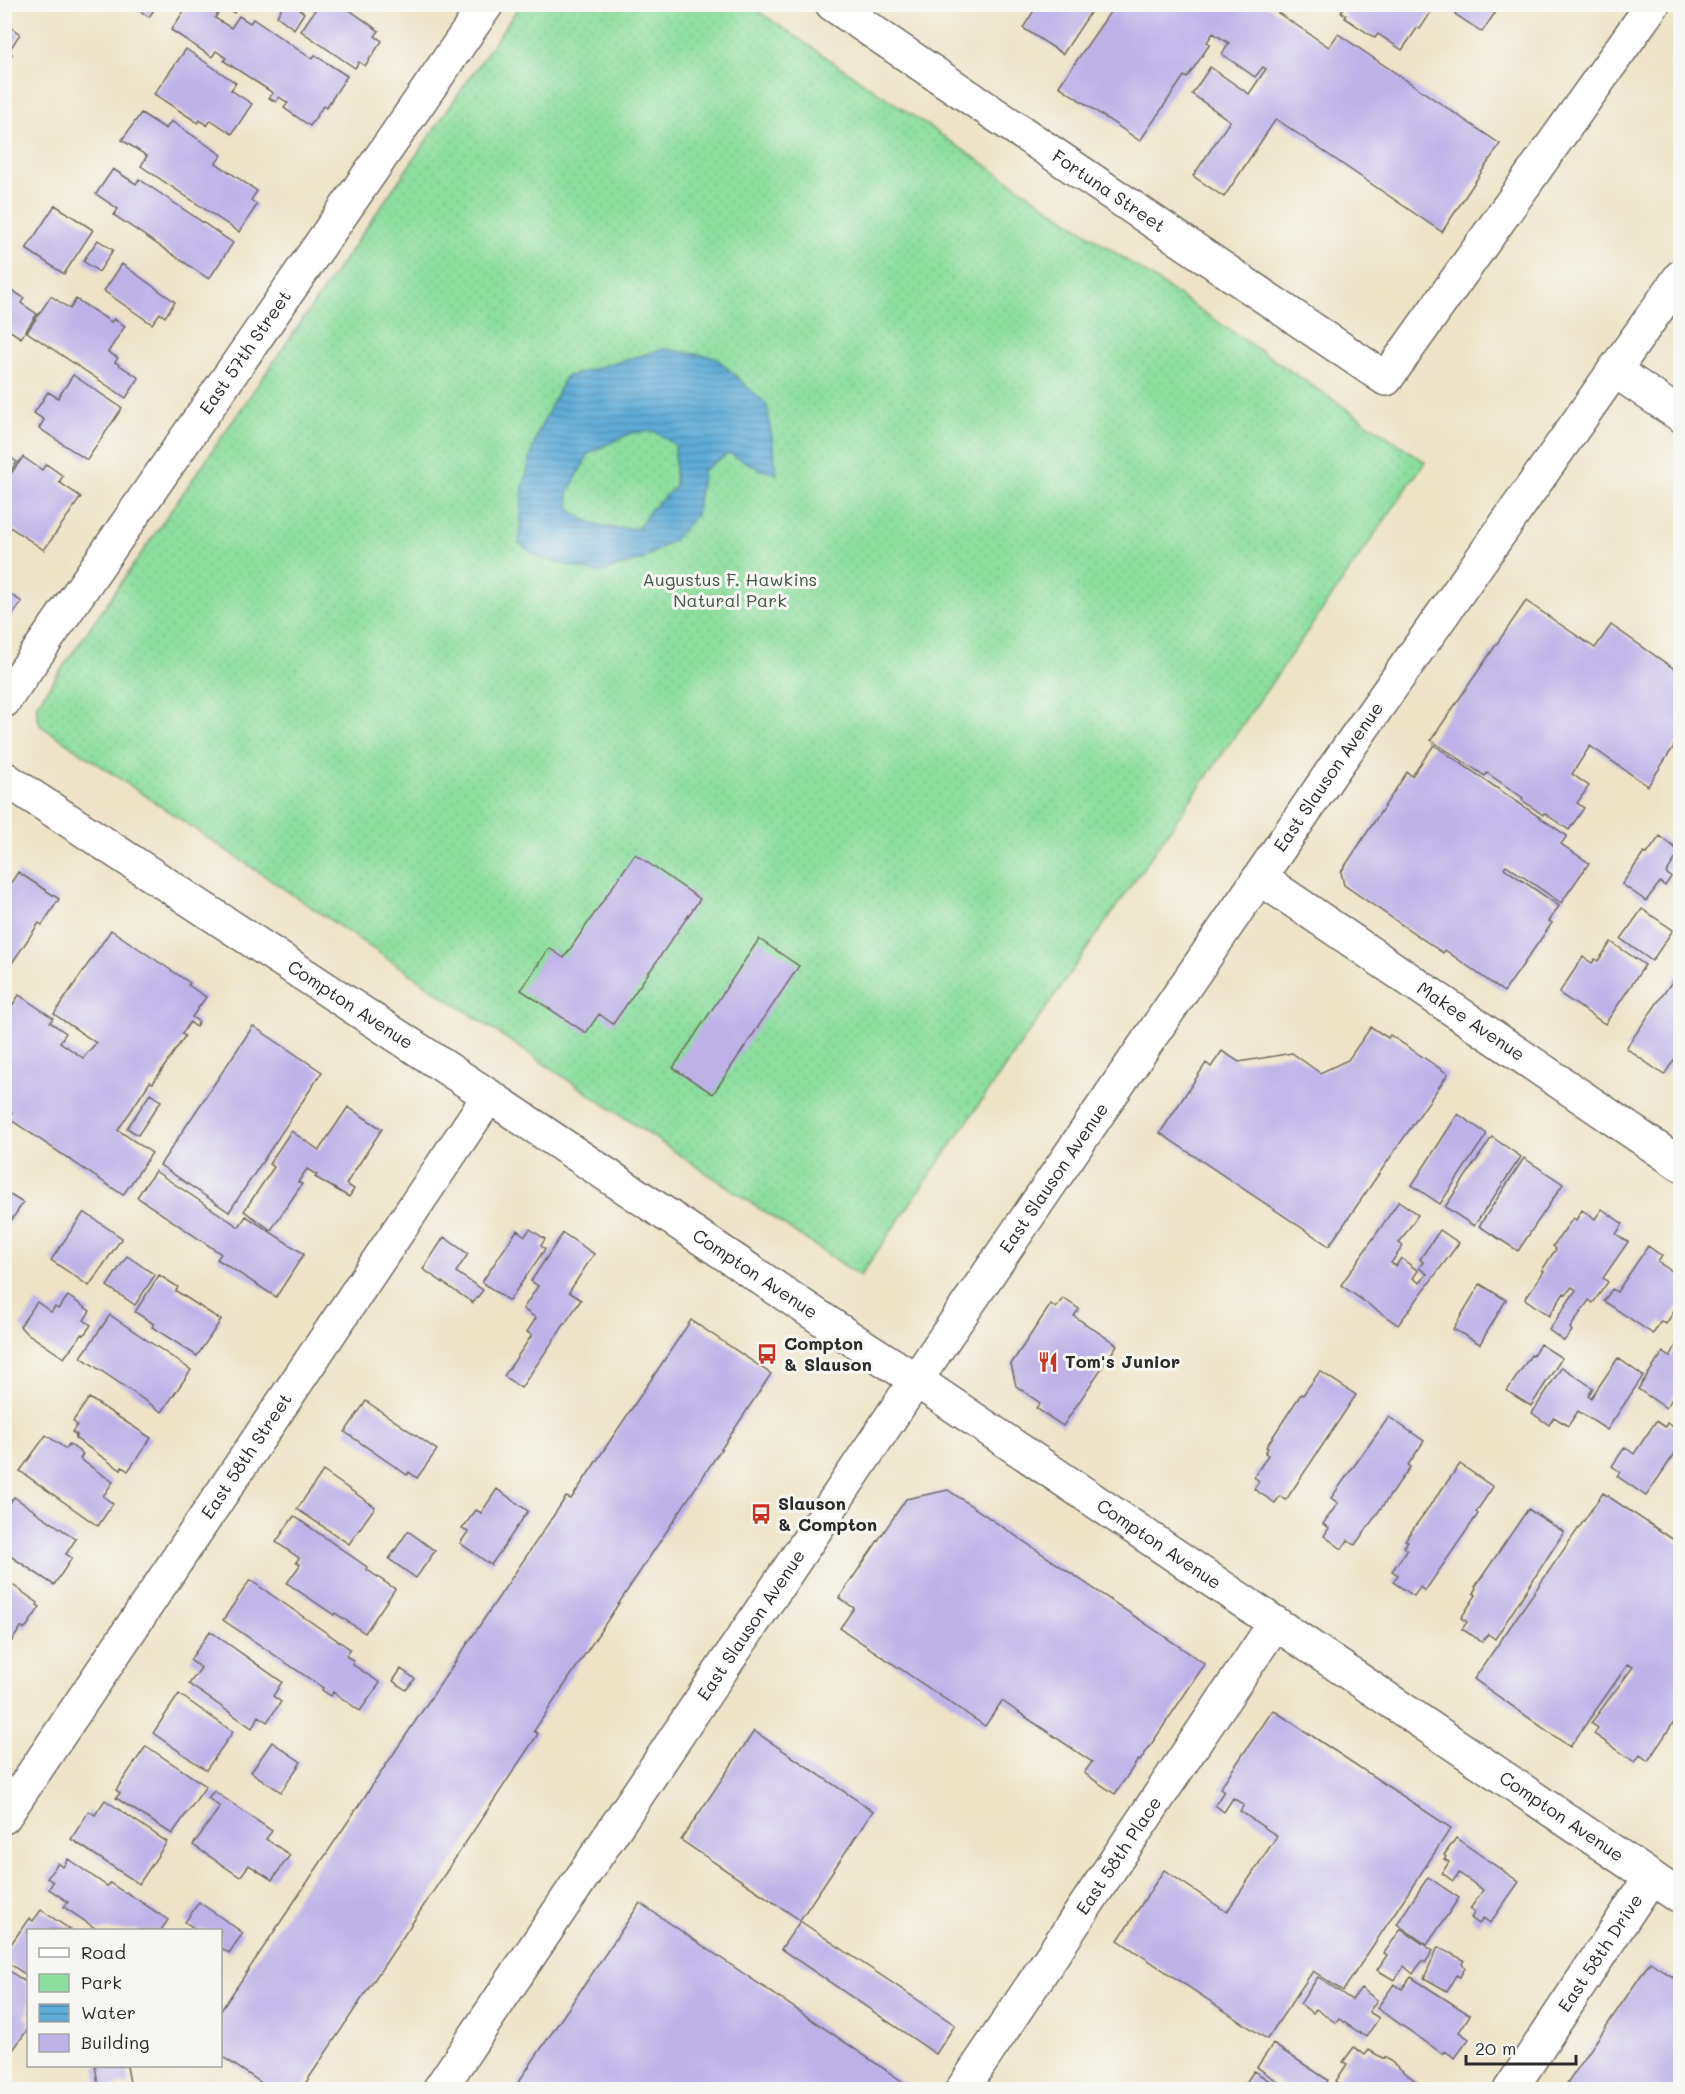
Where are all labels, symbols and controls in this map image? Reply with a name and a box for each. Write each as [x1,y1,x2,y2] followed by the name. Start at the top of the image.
[1048,143,1170,237] street label: Fortuna Street
[193,285,296,419] street label: East 57th Street
[643,567,817,612] park label: Augustus F. Hawkins Natural Park
[1268,697,1388,856] street label: East Slauson Avenue
[283,954,418,1054] street label: Compton Avenue
[1413,975,1530,1066] street label: Makee Avenue
[993,1098,1113,1257] street label: East Slauson Avenue
[688,1223,823,1324] street label: Compton Avenue
[784,1331,872,1376] place label: Compton & Slauson
[755,1342,779,1366] bus stop icon: Compton & Slauson
[1065,1349,1180,1373] place label: Tom's Junior
[1036,1350,1060,1374] restaurant icon: Tom's Junior
[195,1388,297,1523] street label: East 58th Street
[778,1491,877,1536] place label: Slauson & Compton
[1092,1493,1226,1594] street label: Compton Avenue
[749,1502,773,1526] bus stop icon: Slauson & Compton
[691,1544,810,1705] street label: East Slauson Avenue
[1495,1765,1629,1867] street label: Compton Avenue
[1070,1791,1166,1919] street label: East 58th Place
[1552,1889,1647,2016] street label: East 58th Drive
[27,1929,222,2067] legend
[81,1940,126,1964] text: Road
[81,1970,122,1994] text: Park
[81,2000,136,2024] text: Water
[1466,2028,1576,2066] scale bar
[81,2030,149,2054] text: Building
[1475,2036,1516,2060] text: 20 m

